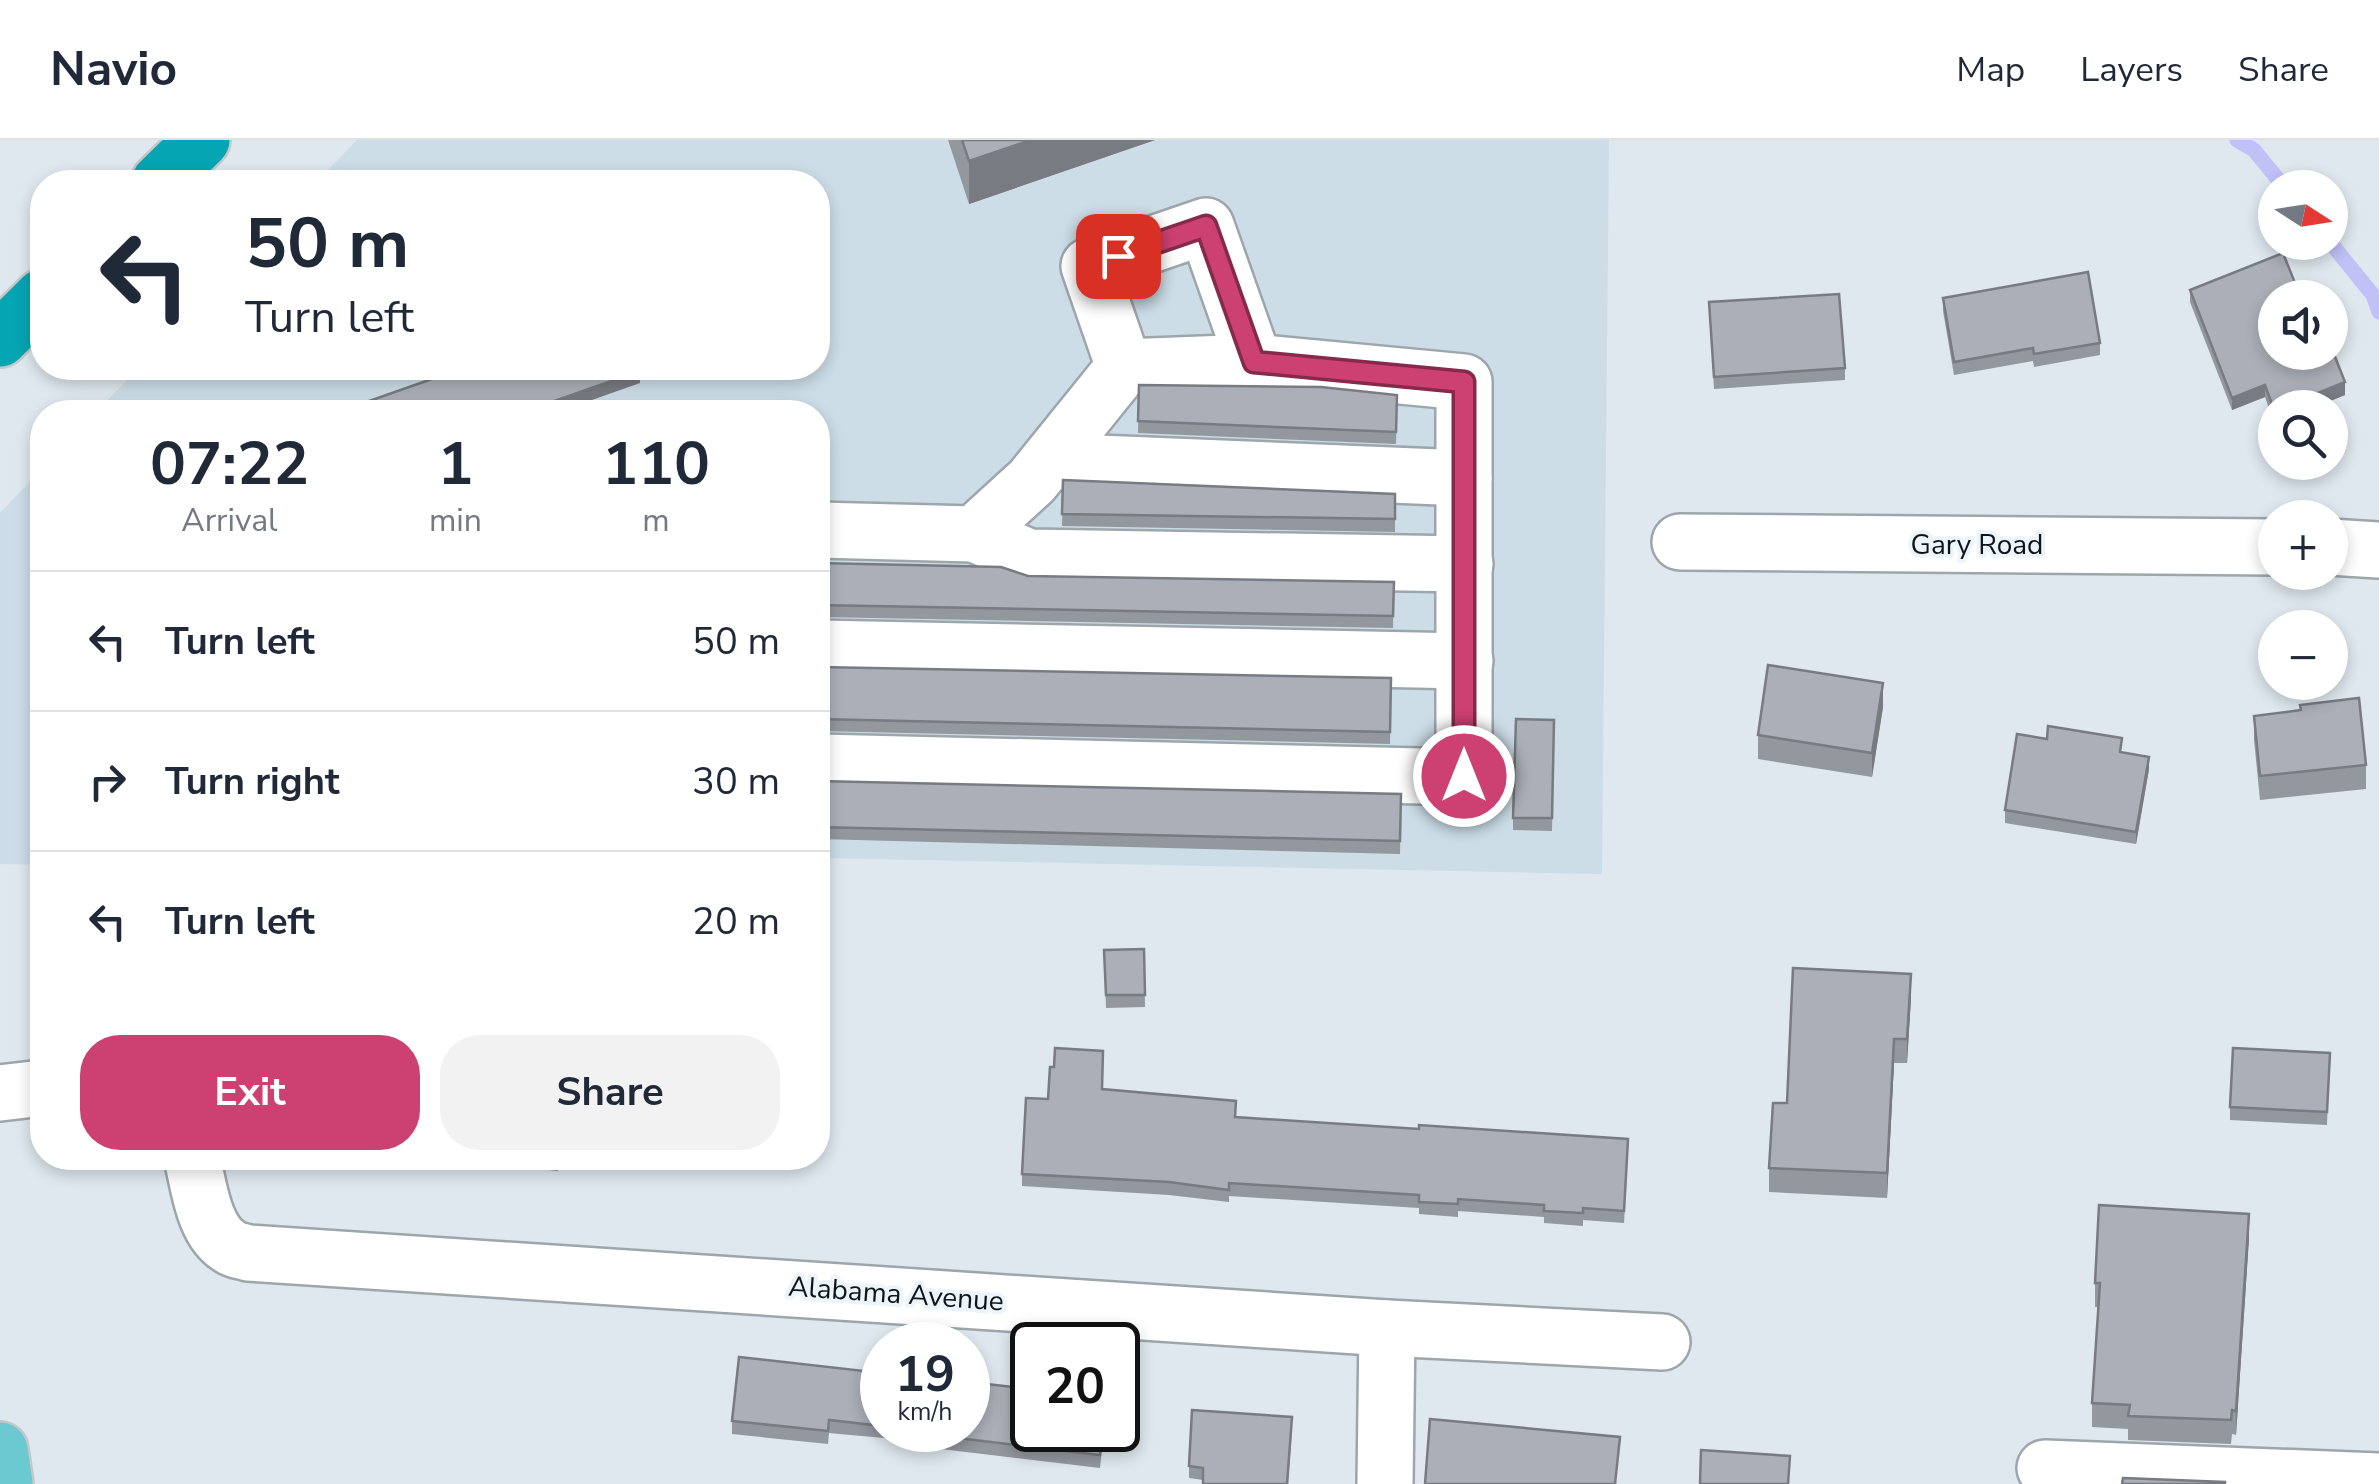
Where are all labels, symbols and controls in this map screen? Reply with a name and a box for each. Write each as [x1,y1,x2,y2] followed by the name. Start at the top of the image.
[50,36,177,102] text: Navio
[1956,46,2025,93] text: Map
[2080,46,2183,93] text: Layers
[2238,46,2329,93] text: Share
[2258,170,2348,260] north arrow
[2258,170,2348,700] map controls
[245,196,409,292] text: 50 m
[80,210,210,340] icon: left
[1076,214,1161,299] pin
[1091,229,1146,284] icon: arrive
[2258,280,2348,370] button: sound
[245,287,414,348] text: Turn left
[2258,390,2348,480] button: search
[150,423,309,505] text: 07:22
[437,423,473,505] text: 1
[602,423,710,505] text: 110
[181,499,278,542] text: Arrival
[429,499,482,542] text: min
[642,499,670,542] text: m
[2258,500,2348,590] button: +
[1911,526,2043,564] street label: Gary Road
[2258,610,2348,700] button: −
[80,614,135,669] icon: left
[165,616,315,667] text: Turn left
[692,616,780,667] text: 50 m
[1412,724,1516,828] position arrow
[80,754,135,809] icon: right
[165,756,340,807] text: Turn right
[692,756,780,807] text: 30 m
[80,894,135,949] icon: left
[165,896,315,947] text: Turn left
[692,896,780,947] text: 20 m
[80,1035,420,1150] button: Exit
[440,1035,780,1150] button: Share
[787,1268,1005,1320] street label: Alabama Avenue
[1010,1322,1140,1452] speed limit sign: 20
[895,1340,955,1409] text: 19
[897,1395,953,1429] text: km/h

